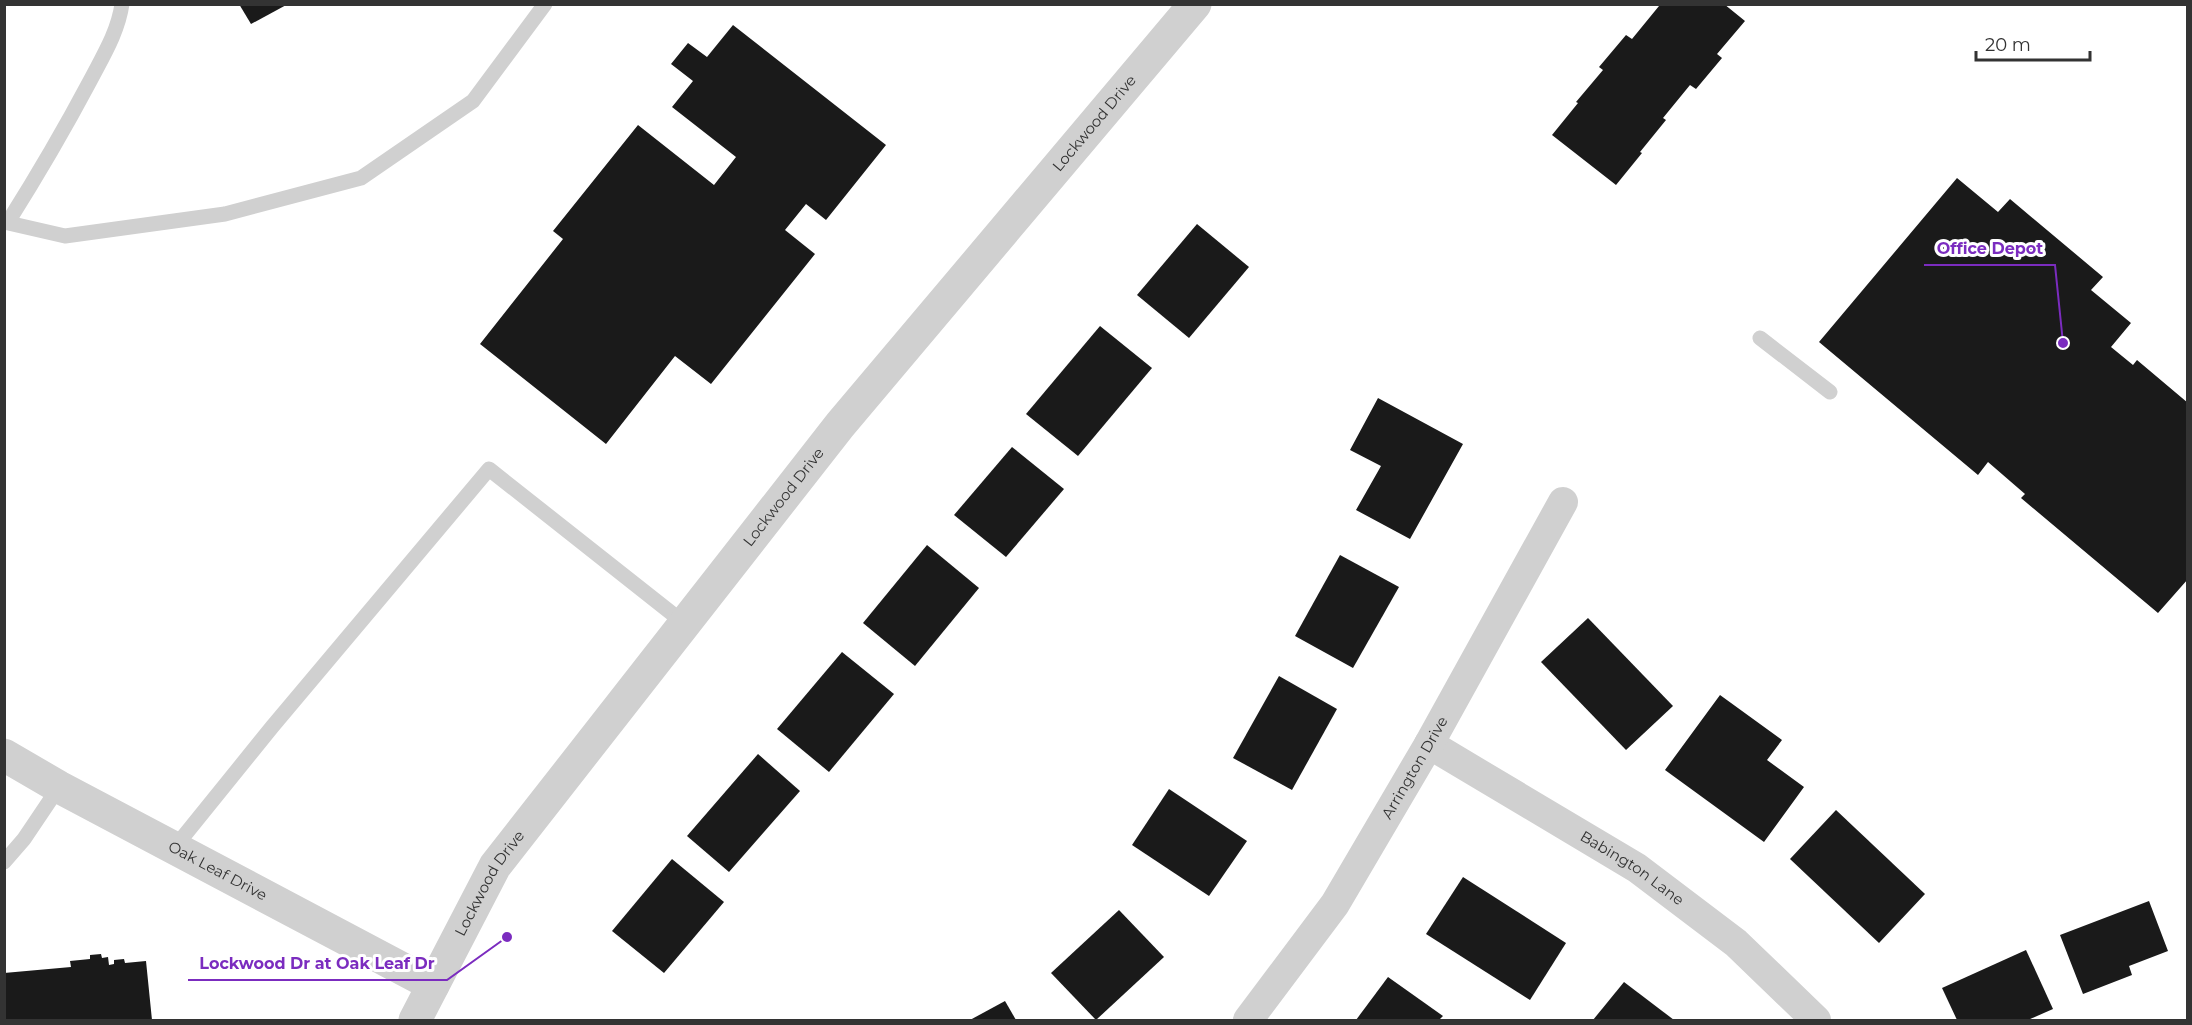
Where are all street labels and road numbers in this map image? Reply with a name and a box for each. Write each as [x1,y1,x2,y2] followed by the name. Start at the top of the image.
[1048,71,1140,175] street label: Lockwood Drive
[739,444,828,550] street label: Lockwood Drive
[1377,713,1452,822] street label: Arrington Drive
[450,826,528,939] street label: Lockwood Drive
[1577,826,1688,909] street label: Babington Lane
[165,837,270,904] street label: Oak Leaf Drive

